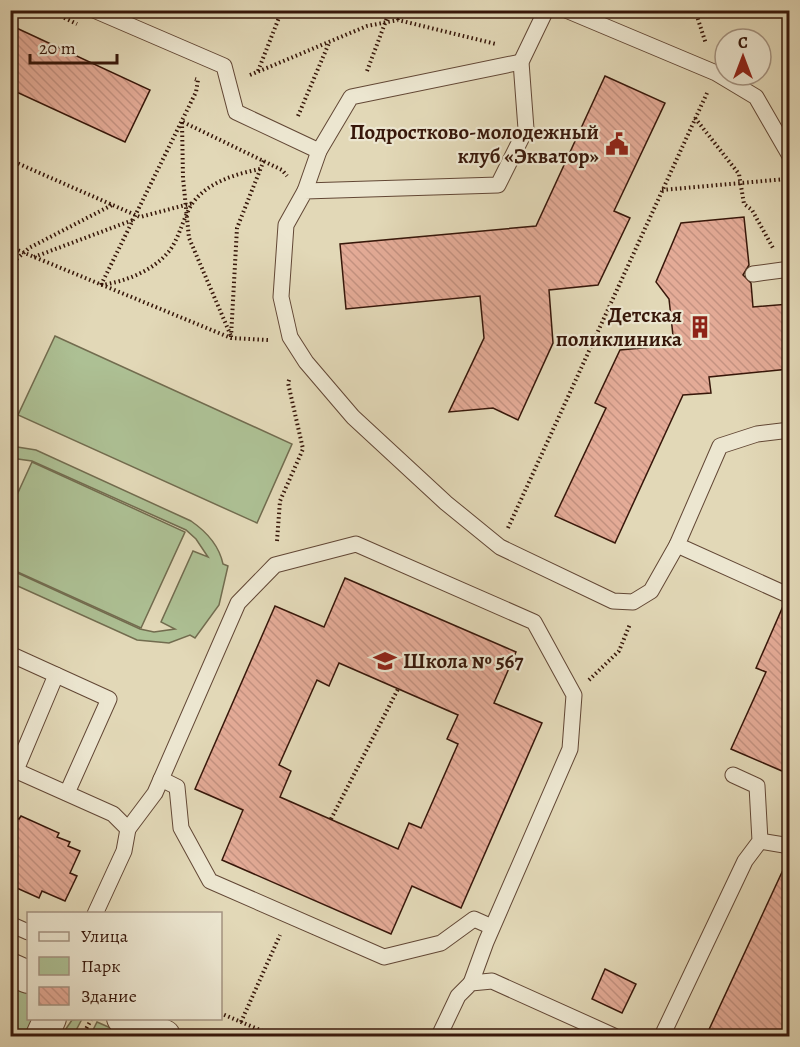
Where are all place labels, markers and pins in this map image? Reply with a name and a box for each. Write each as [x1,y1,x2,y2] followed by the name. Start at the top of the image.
[350,118,599,170] place label: Подростково-молодежный клуб «Экватор»
[604,131,630,157] public building icon: Подростково-молодежный клуб «Экватор»
[556,301,682,353] place label: Детская поликлиника
[687,314,713,340] building icon: Детская поликлиника
[403,647,523,675] place label: Школа № 567
[372,648,398,674] school or university icon: Школа № 567

